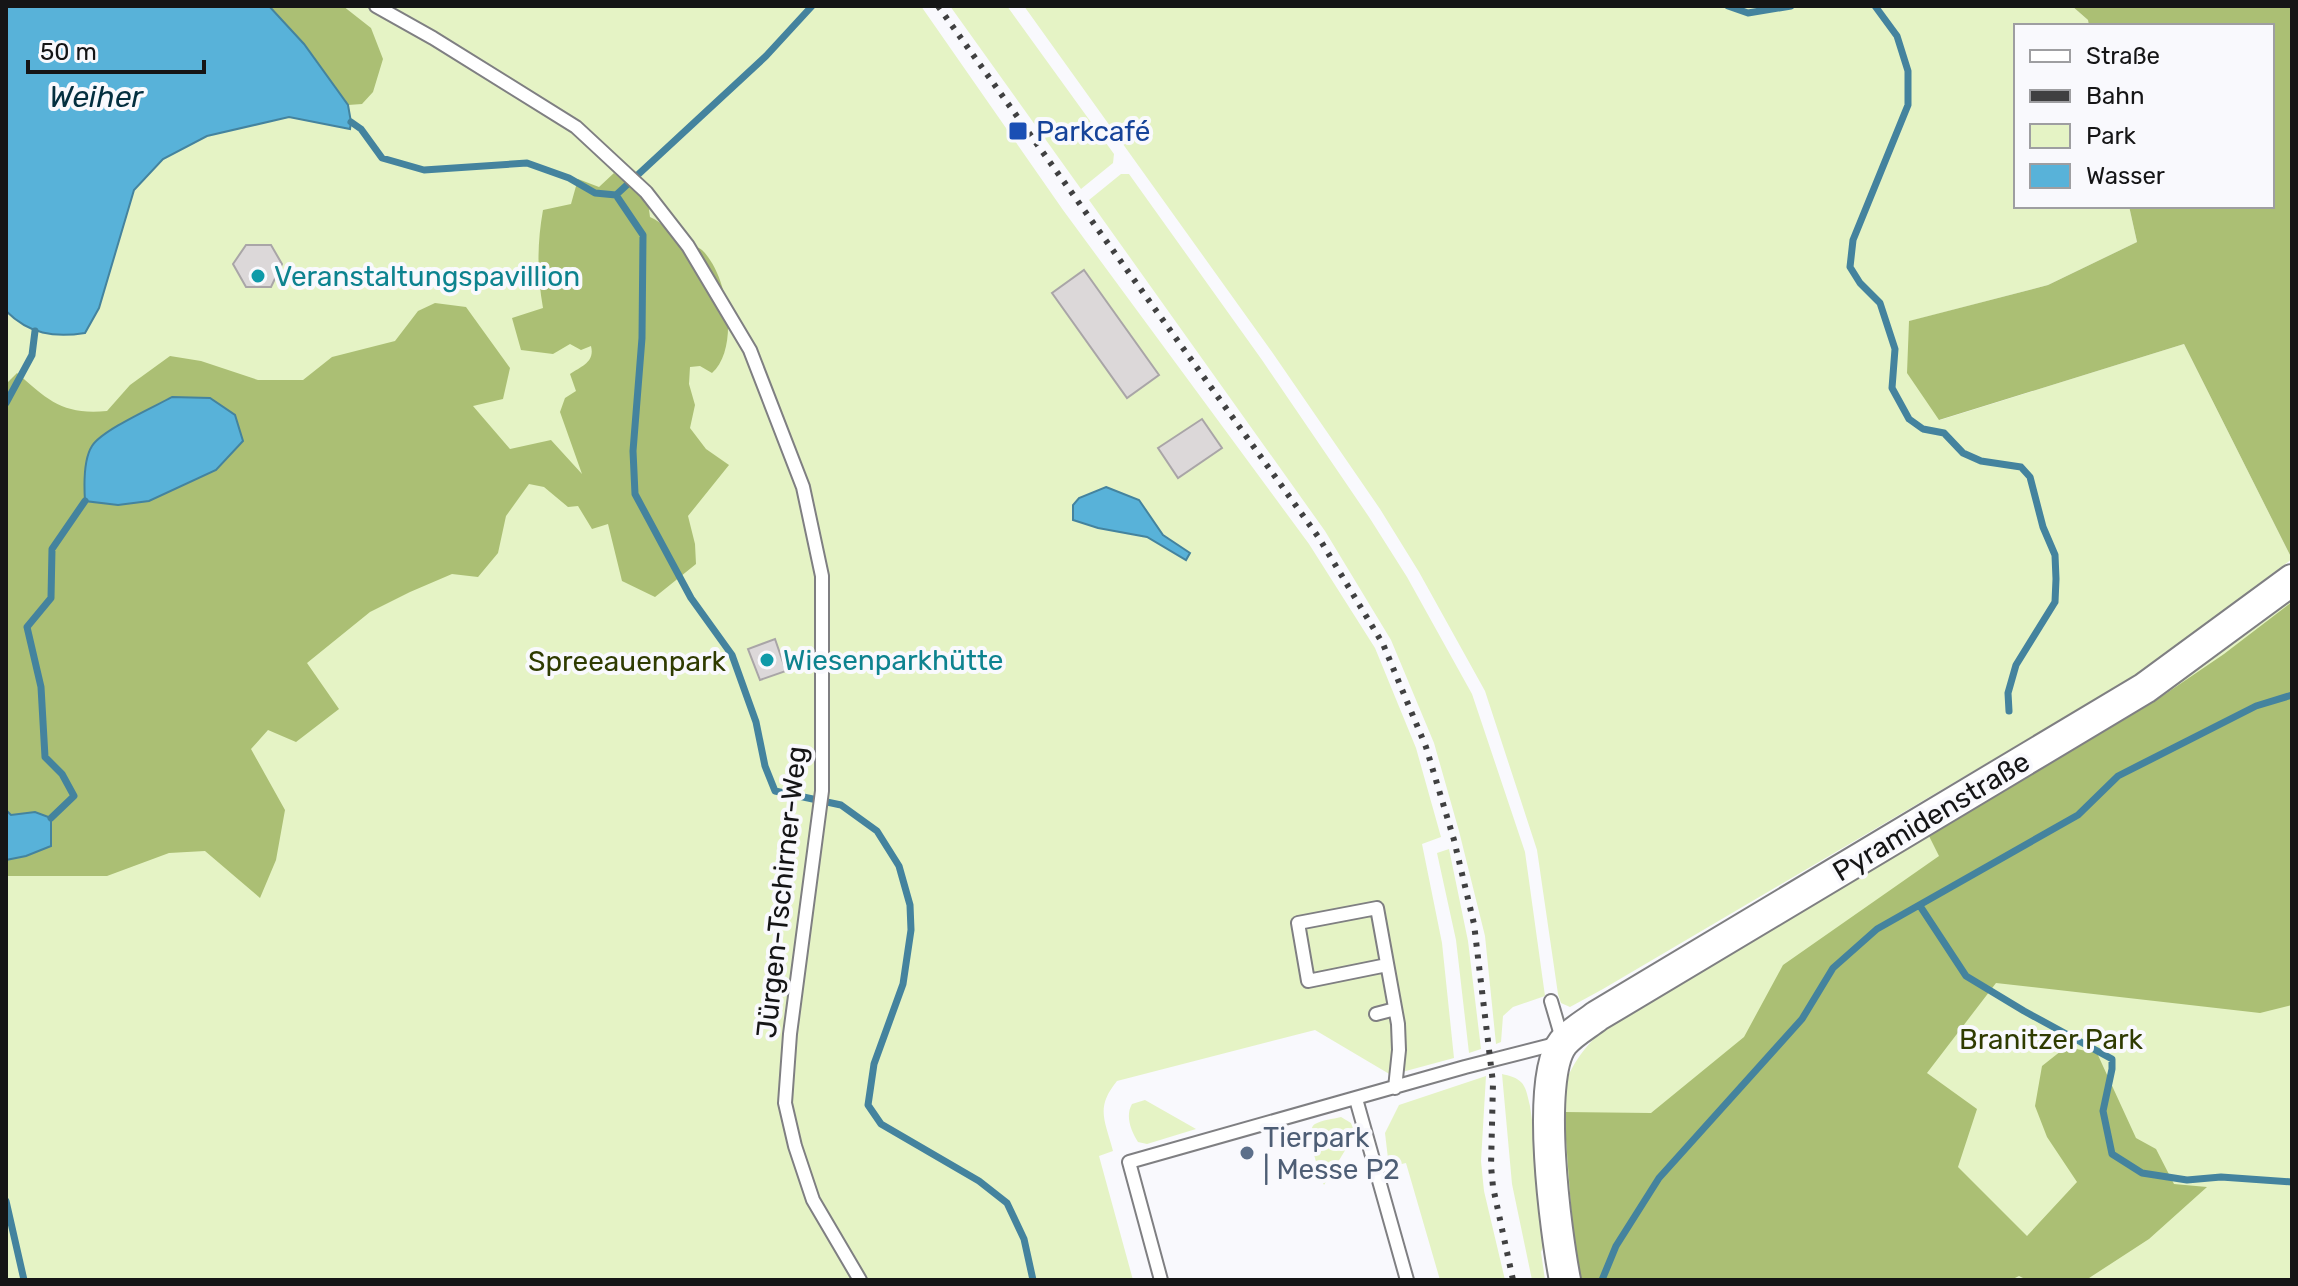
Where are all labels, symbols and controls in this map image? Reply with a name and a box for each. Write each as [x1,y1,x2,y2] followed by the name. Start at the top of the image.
[28,24,204,74] scale bar
[2014,24,2274,208] legend
[40,38,97,66] text: 50 m
[2086,42,2160,70] text: Straße
[49,79,145,115] water label: Weiher
[2086,82,2144,110] text: Bahn
[1036,115,1151,148] place label: Parkcafé
[1007,120,1029,142] marker: Parkcafé
[2086,122,2137,150] text: Park
[2086,162,2165,190] text: Wasser
[274,260,580,293] place label: Veranstaltungspavillion
[249,267,267,285] marker: Veranstaltungspavillion
[783,644,1004,677] place label: Wiesenparkhütte
[528,645,727,678] park label: Spreeauenpark
[758,651,776,669] marker: Wiesenparkhütte
[750,744,813,1040] street label: Jürgen-Tschirner-Weg
[1827,745,2036,888] street label: Pyramidenstraße
[1959,1023,2144,1056] park label: Branitzer Park
[1263,1121,1400,1186] place label: Tierpark | Messe P2
[1238,1144,1256,1162] marker: Tierpark | Messe P2

